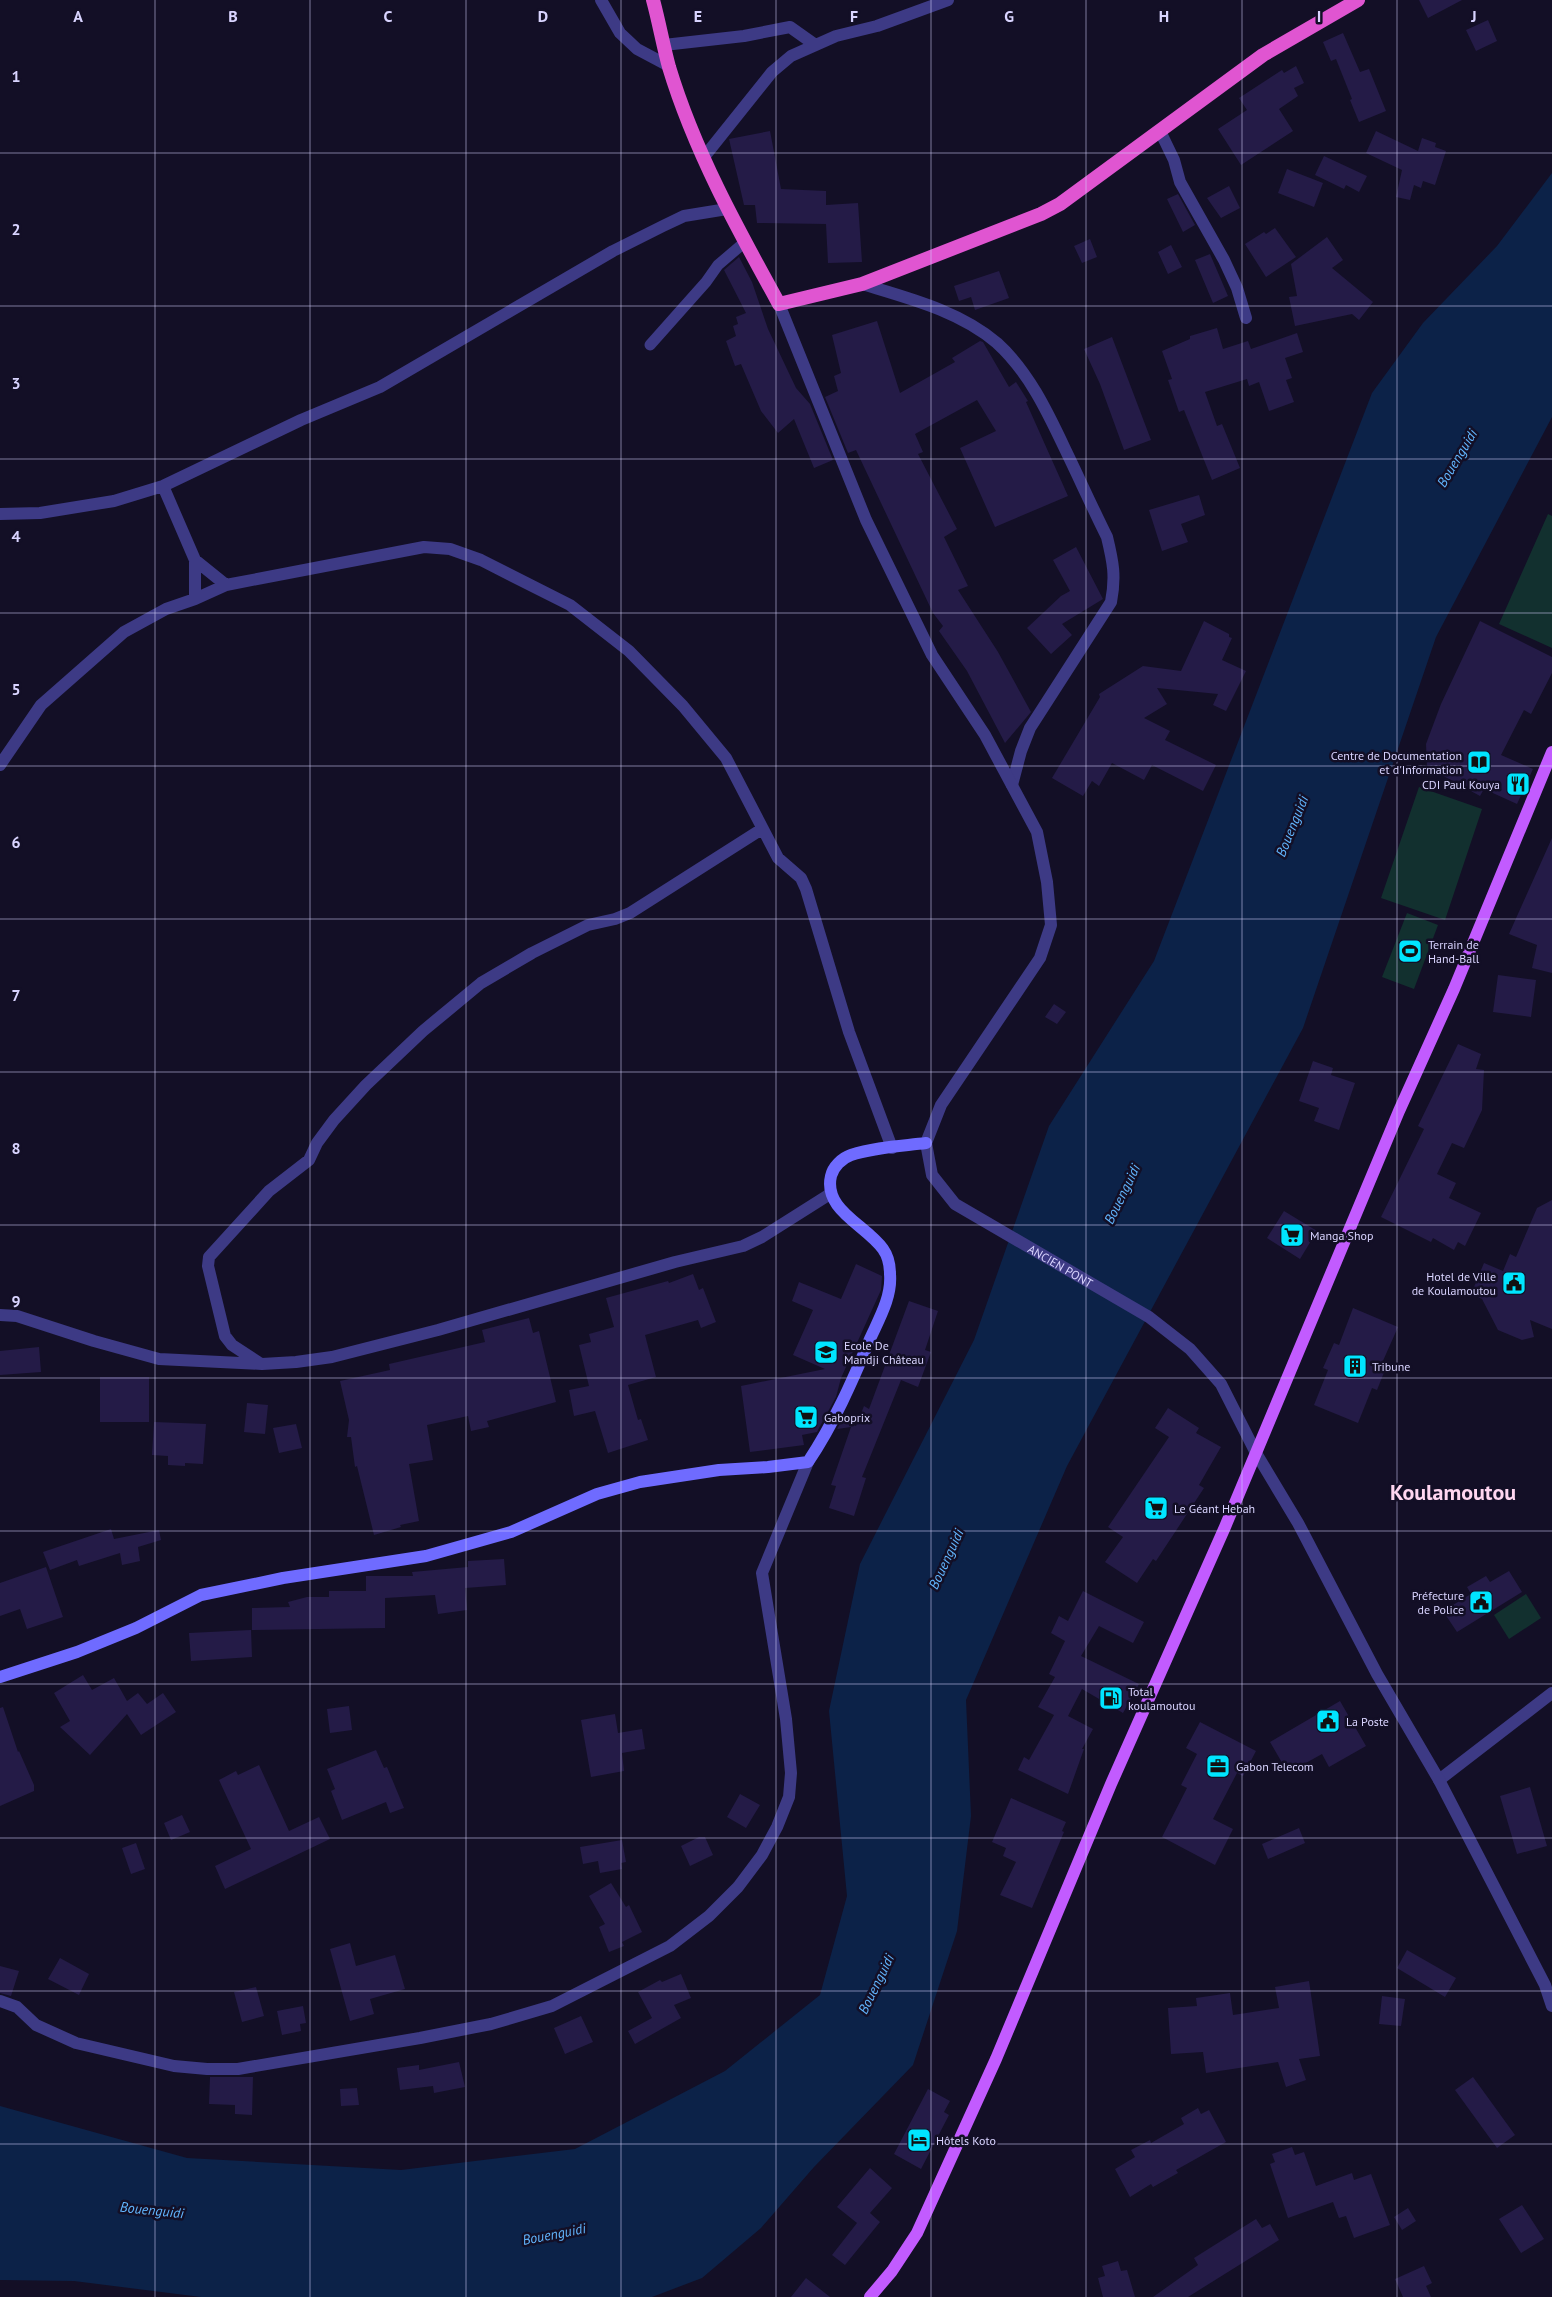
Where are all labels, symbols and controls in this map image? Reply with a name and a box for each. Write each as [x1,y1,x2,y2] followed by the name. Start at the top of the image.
[73,6,83,26] text: A
[228,6,238,26] text: B
[384,6,393,26] text: C
[538,6,548,26] text: D
[694,6,702,26] text: E
[850,6,858,26] text: F
[1004,6,1014,26] text: G
[1159,6,1169,26] text: H
[1317,6,1321,26] text: I
[1470,6,1477,26] text: J
[11,66,21,86] text: 1
[11,219,21,239] text: 2
[11,373,21,393] text: 3
[1433,425,1481,490] water label: Bouenguidi
[11,526,21,546] text: 4
[11,679,21,699] text: 5
[1331,748,1462,777] place label: Centre de Documentation et d'Information
[1466,749,1492,775] library icon: Centre de Documentation et d'Information
[1505,771,1531,797] restaurant icon: CDI Paul Kouya
[1422,777,1500,792] place label: CDI Paul Kouya
[1272,792,1313,859] water label: Bouenguidi
[11,832,21,852] text: 6
[1428,937,1480,966] place label: Terrain de Hand-Ball
[1397,938,1423,964] sports icon: Terrain de Hand-Ball
[11,985,21,1005] text: 7
[11,1138,21,1158] text: 8
[1100,1161,1144,1227] water label: Bouenguidi
[1279,1222,1305,1248] supermarket icon: Manga Shop
[1310,1228,1373,1243] place label: Manga Shop
[1025,1241,1096,1290] street label: ANCIEN PONT
[1412,1269,1496,1298] place label: Hotel de Ville de Koulamoutou
[1501,1270,1527,1296] public building icon: Hotel de Ville de Koulamoutou
[11,1291,21,1311] text: 9
[844,1338,924,1367] place label: Ecole De Mandji Château
[813,1339,839,1365] school or university icon: Ecole De Mandji Château
[1342,1353,1368,1379] building icon: Tribune
[1372,1359,1410,1374] place label: Tribune
[793,1404,819,1430] supermarket icon: Gaboprix
[824,1410,870,1425] place label: Gaboprix
[1390,1478,1516,1506] district label: Koulamoutou
[1143,1495,1169,1521] supermarket icon: Le Géant Hebah
[1174,1501,1255,1516] place label: Le Géant Hebah
[924,1526,968,1592] water label: Bouenguidi
[1412,1588,1464,1617] place label: Préfecture de Police
[1468,1589,1494,1615] public building icon: Préfecture de Police
[1128,1684,1195,1713] place label: Total koulamoutou
[1098,1685,1124,1711] fuel station icon: Total koulamoutou
[1315,1708,1341,1734] public building icon: La Poste
[1346,1714,1389,1729] place label: La Poste
[1205,1753,1231,1779] office icon: Gabon Telecom
[1236,1759,1314,1774] place label: Gabon Telecom
[854,1951,898,2017] water label: Bouenguidi
[906,2127,932,2153] hotel icon: Hôtels Koto
[936,2133,996,2148] place label: Hôtels Koto
[119,2198,185,2222] water label: Bouenguidi
[521,2219,588,2249] water label: Bouenguidi

